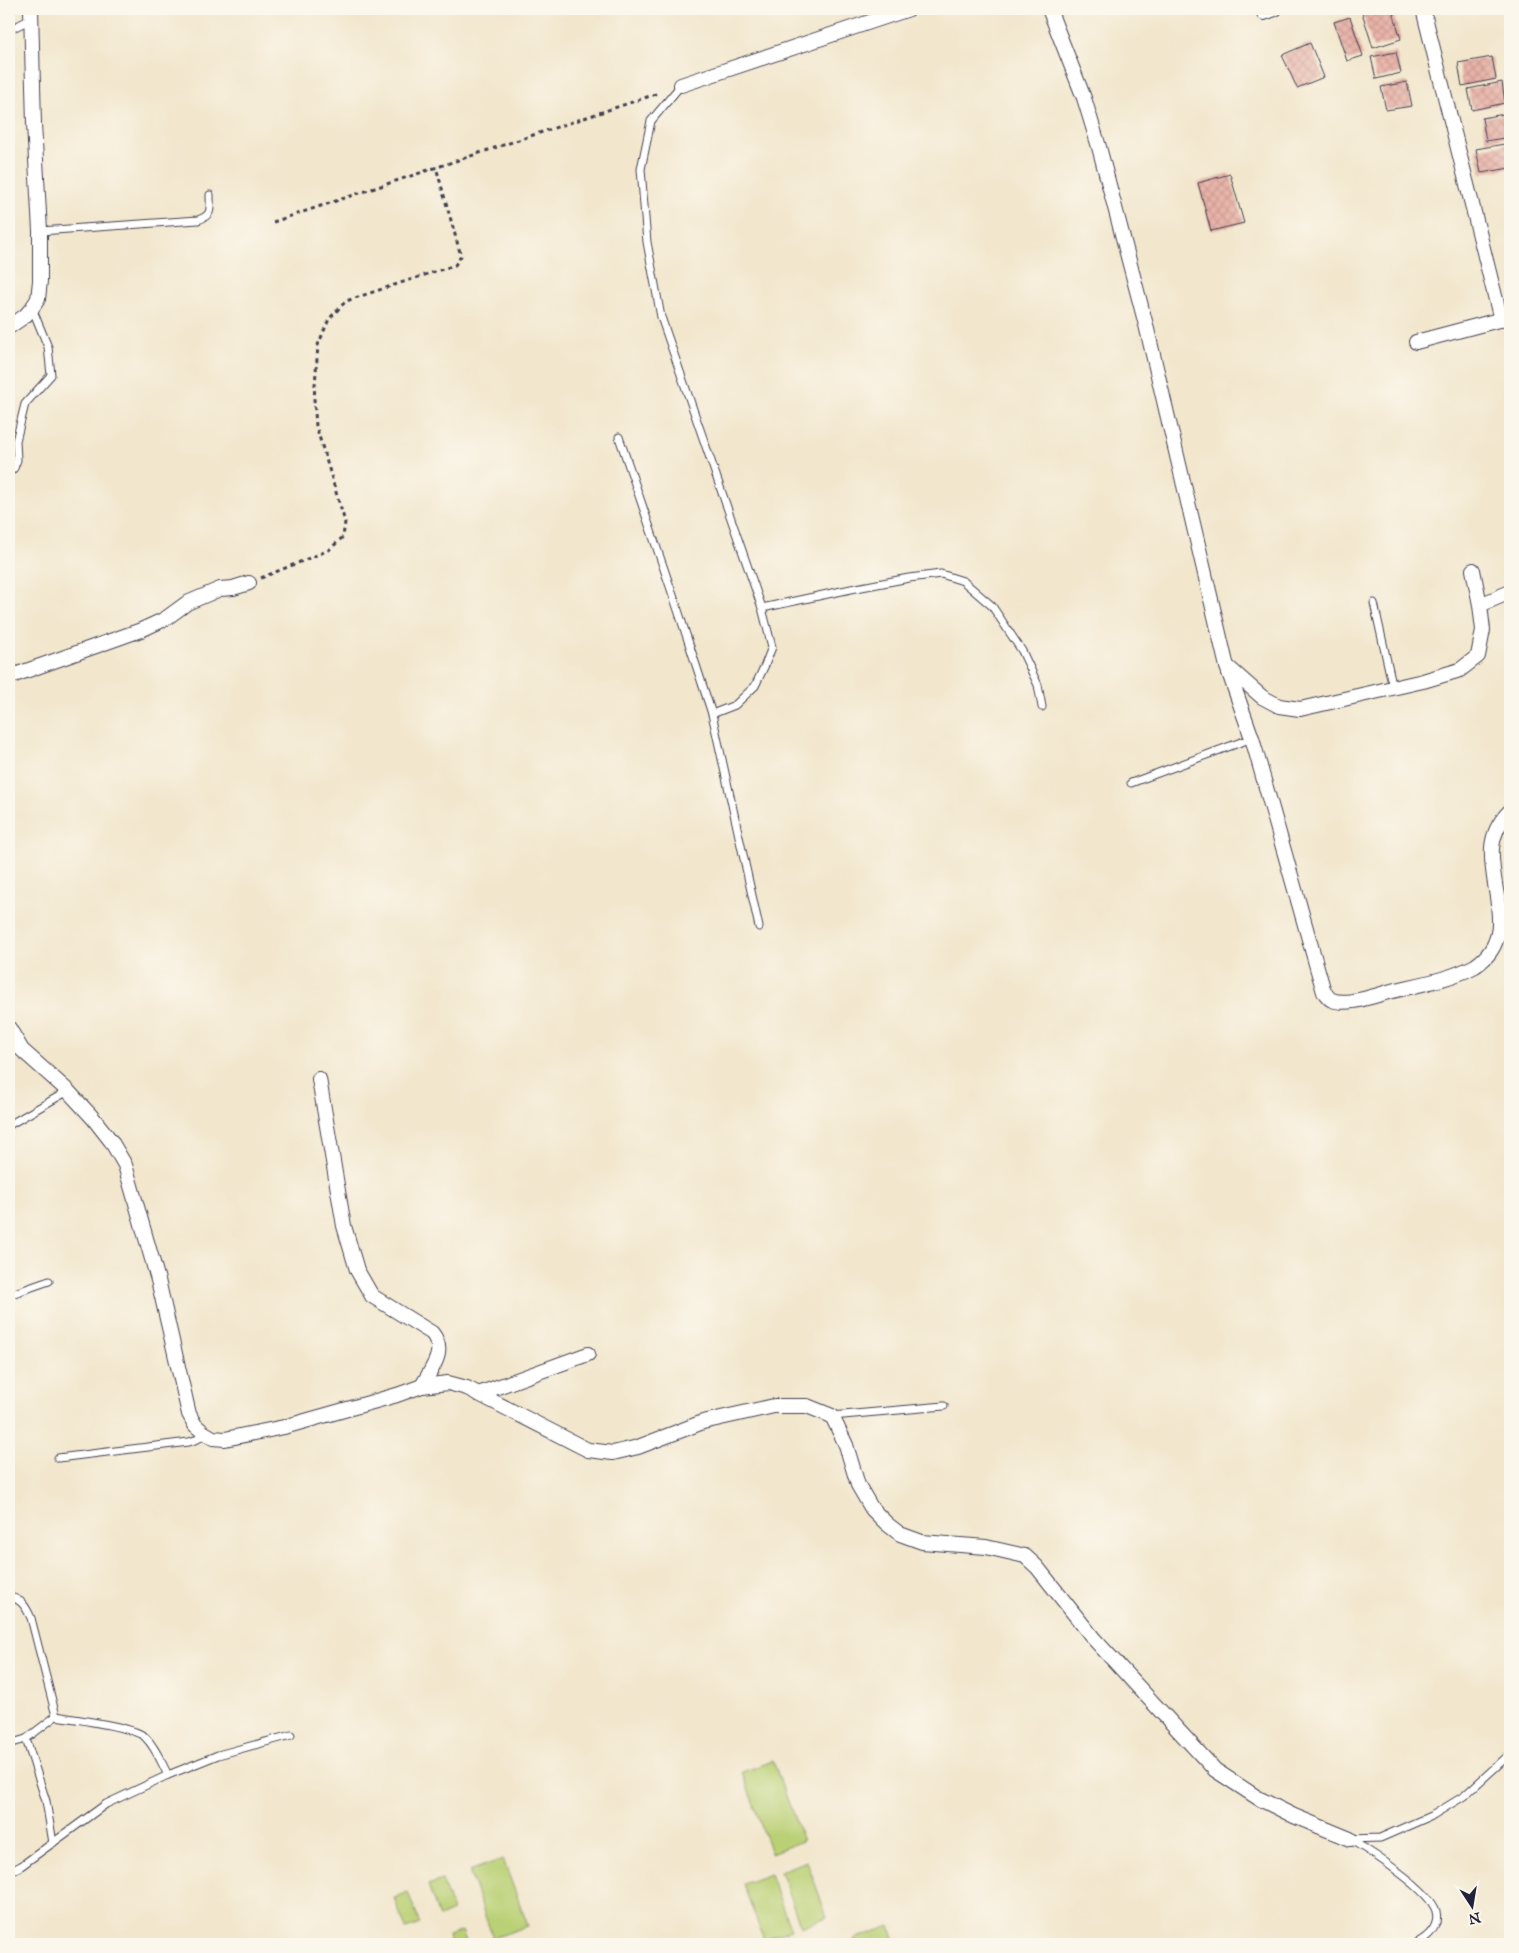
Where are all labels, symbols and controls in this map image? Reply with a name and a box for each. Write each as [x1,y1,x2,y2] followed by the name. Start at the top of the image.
[1446,1880,1496,1930] north arrow
[1467,1909,1482,1928] text: N

